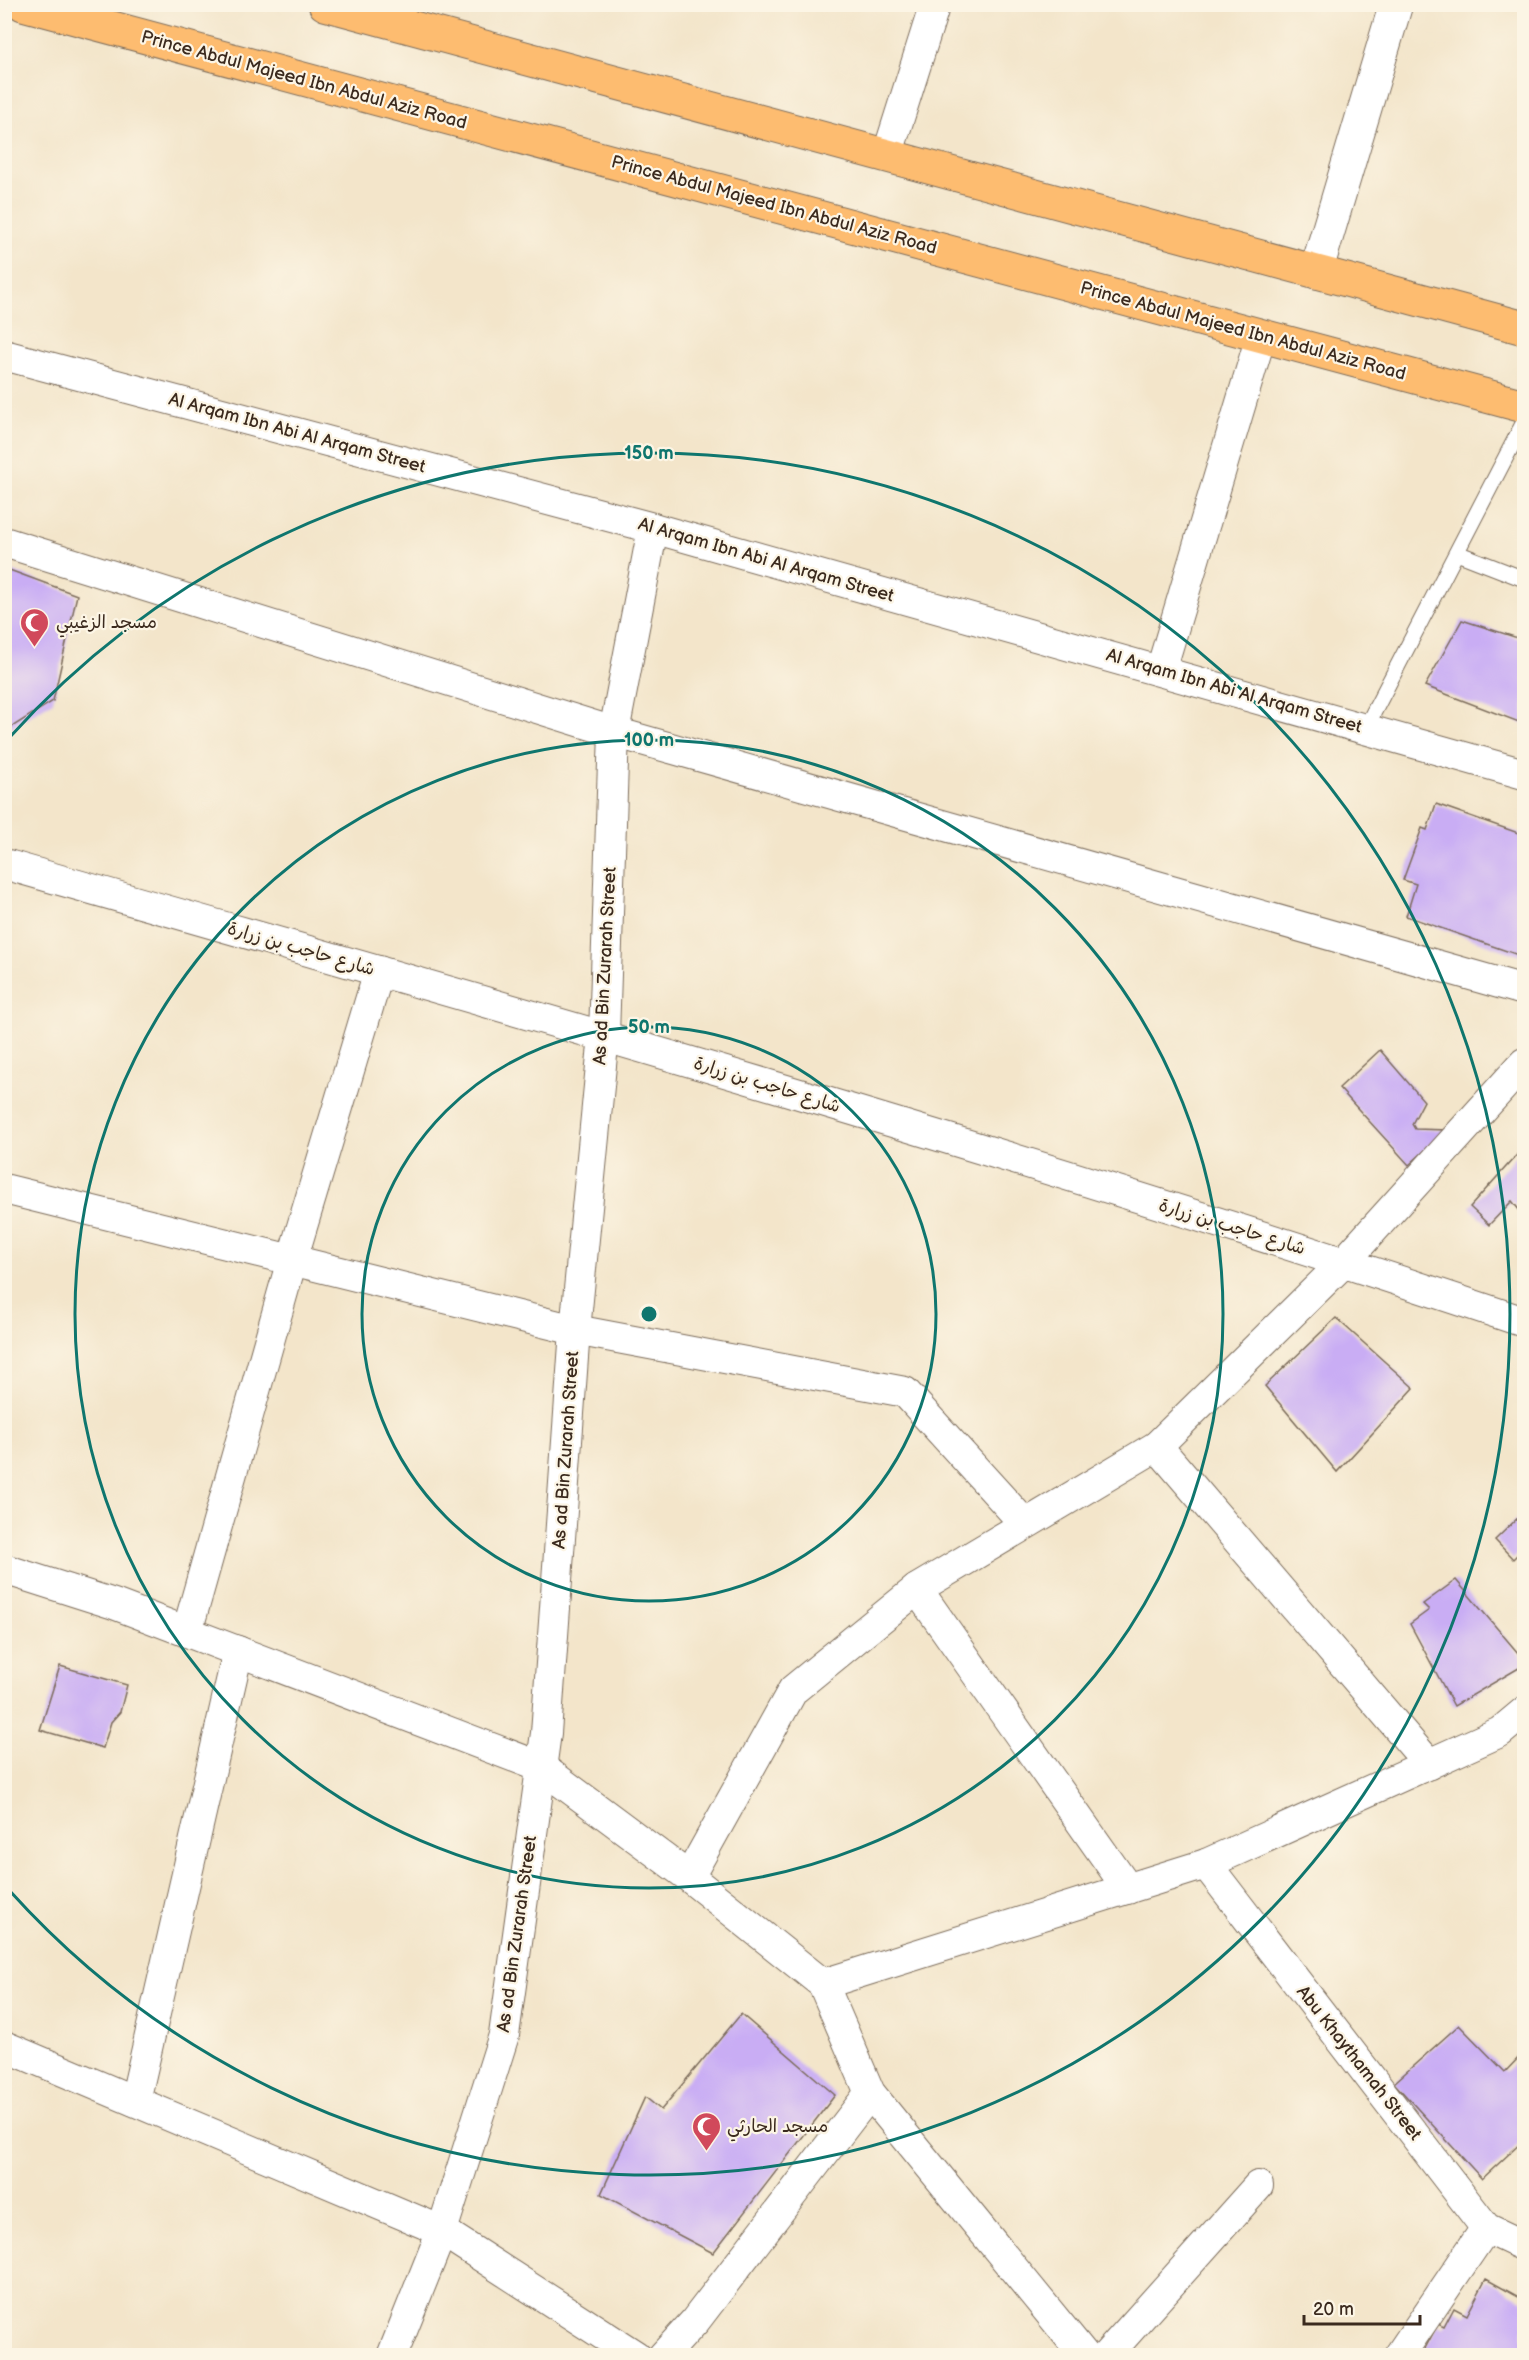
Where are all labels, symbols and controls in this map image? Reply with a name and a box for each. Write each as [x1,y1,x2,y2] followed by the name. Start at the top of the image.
[139,26,469,134] street label: Prince Abdul Majeed Ibn Abdul Aziz Road
[609,151,939,259] street label: Prince Abdul Majeed Ibn Abdul Aziz Road
[1078,277,1408,385] street label: Prince Abdul Majeed Ibn Abdul Aziz Road
[166,389,428,478] street label: Al Arqam Ibn Abi Al Arqam Street
[624,443,674,464] text: 150 m
[636,513,897,607] street label: Al Arqam Ibn Abi Al Arqam Street
[19,606,51,648] mosque icon: مسجد الزغيبي
[56,612,157,638] place label: مسجد الزغيبي
[1104,644,1365,738] street label: Al Arqam Ibn Abi Al Arqam Street
[624,730,674,751] text: 100 m
[589,866,621,1066] street label: As ad Bin Zurarah Street
[225,918,377,981] street label: شارع حاجب بن زرارة
[628,1017,670,1038] text: 50 m
[691,1053,843,1118] street label: شارع حاجب بن زرارة
[1156,1195,1308,1260] street label: شارع حاجب بن زرارة
[639,1304,659,1324] centre of rings
[549,1350,583,1550] street label: As ad Bin Zurarah Street
[493,1834,541,2034] street label: As ad Bin Zurarah Street
[1292,1982,1426,2145] street label: Abu Khaythamah Street
[690,2110,722,2152] mosque icon: مسجد الحارثي
[727,2116,828,2142] place label: مسجد الحارثي
[1304,2288,1420,2326] scale bar
[1313,2299,1354,2320] text: 20 m

